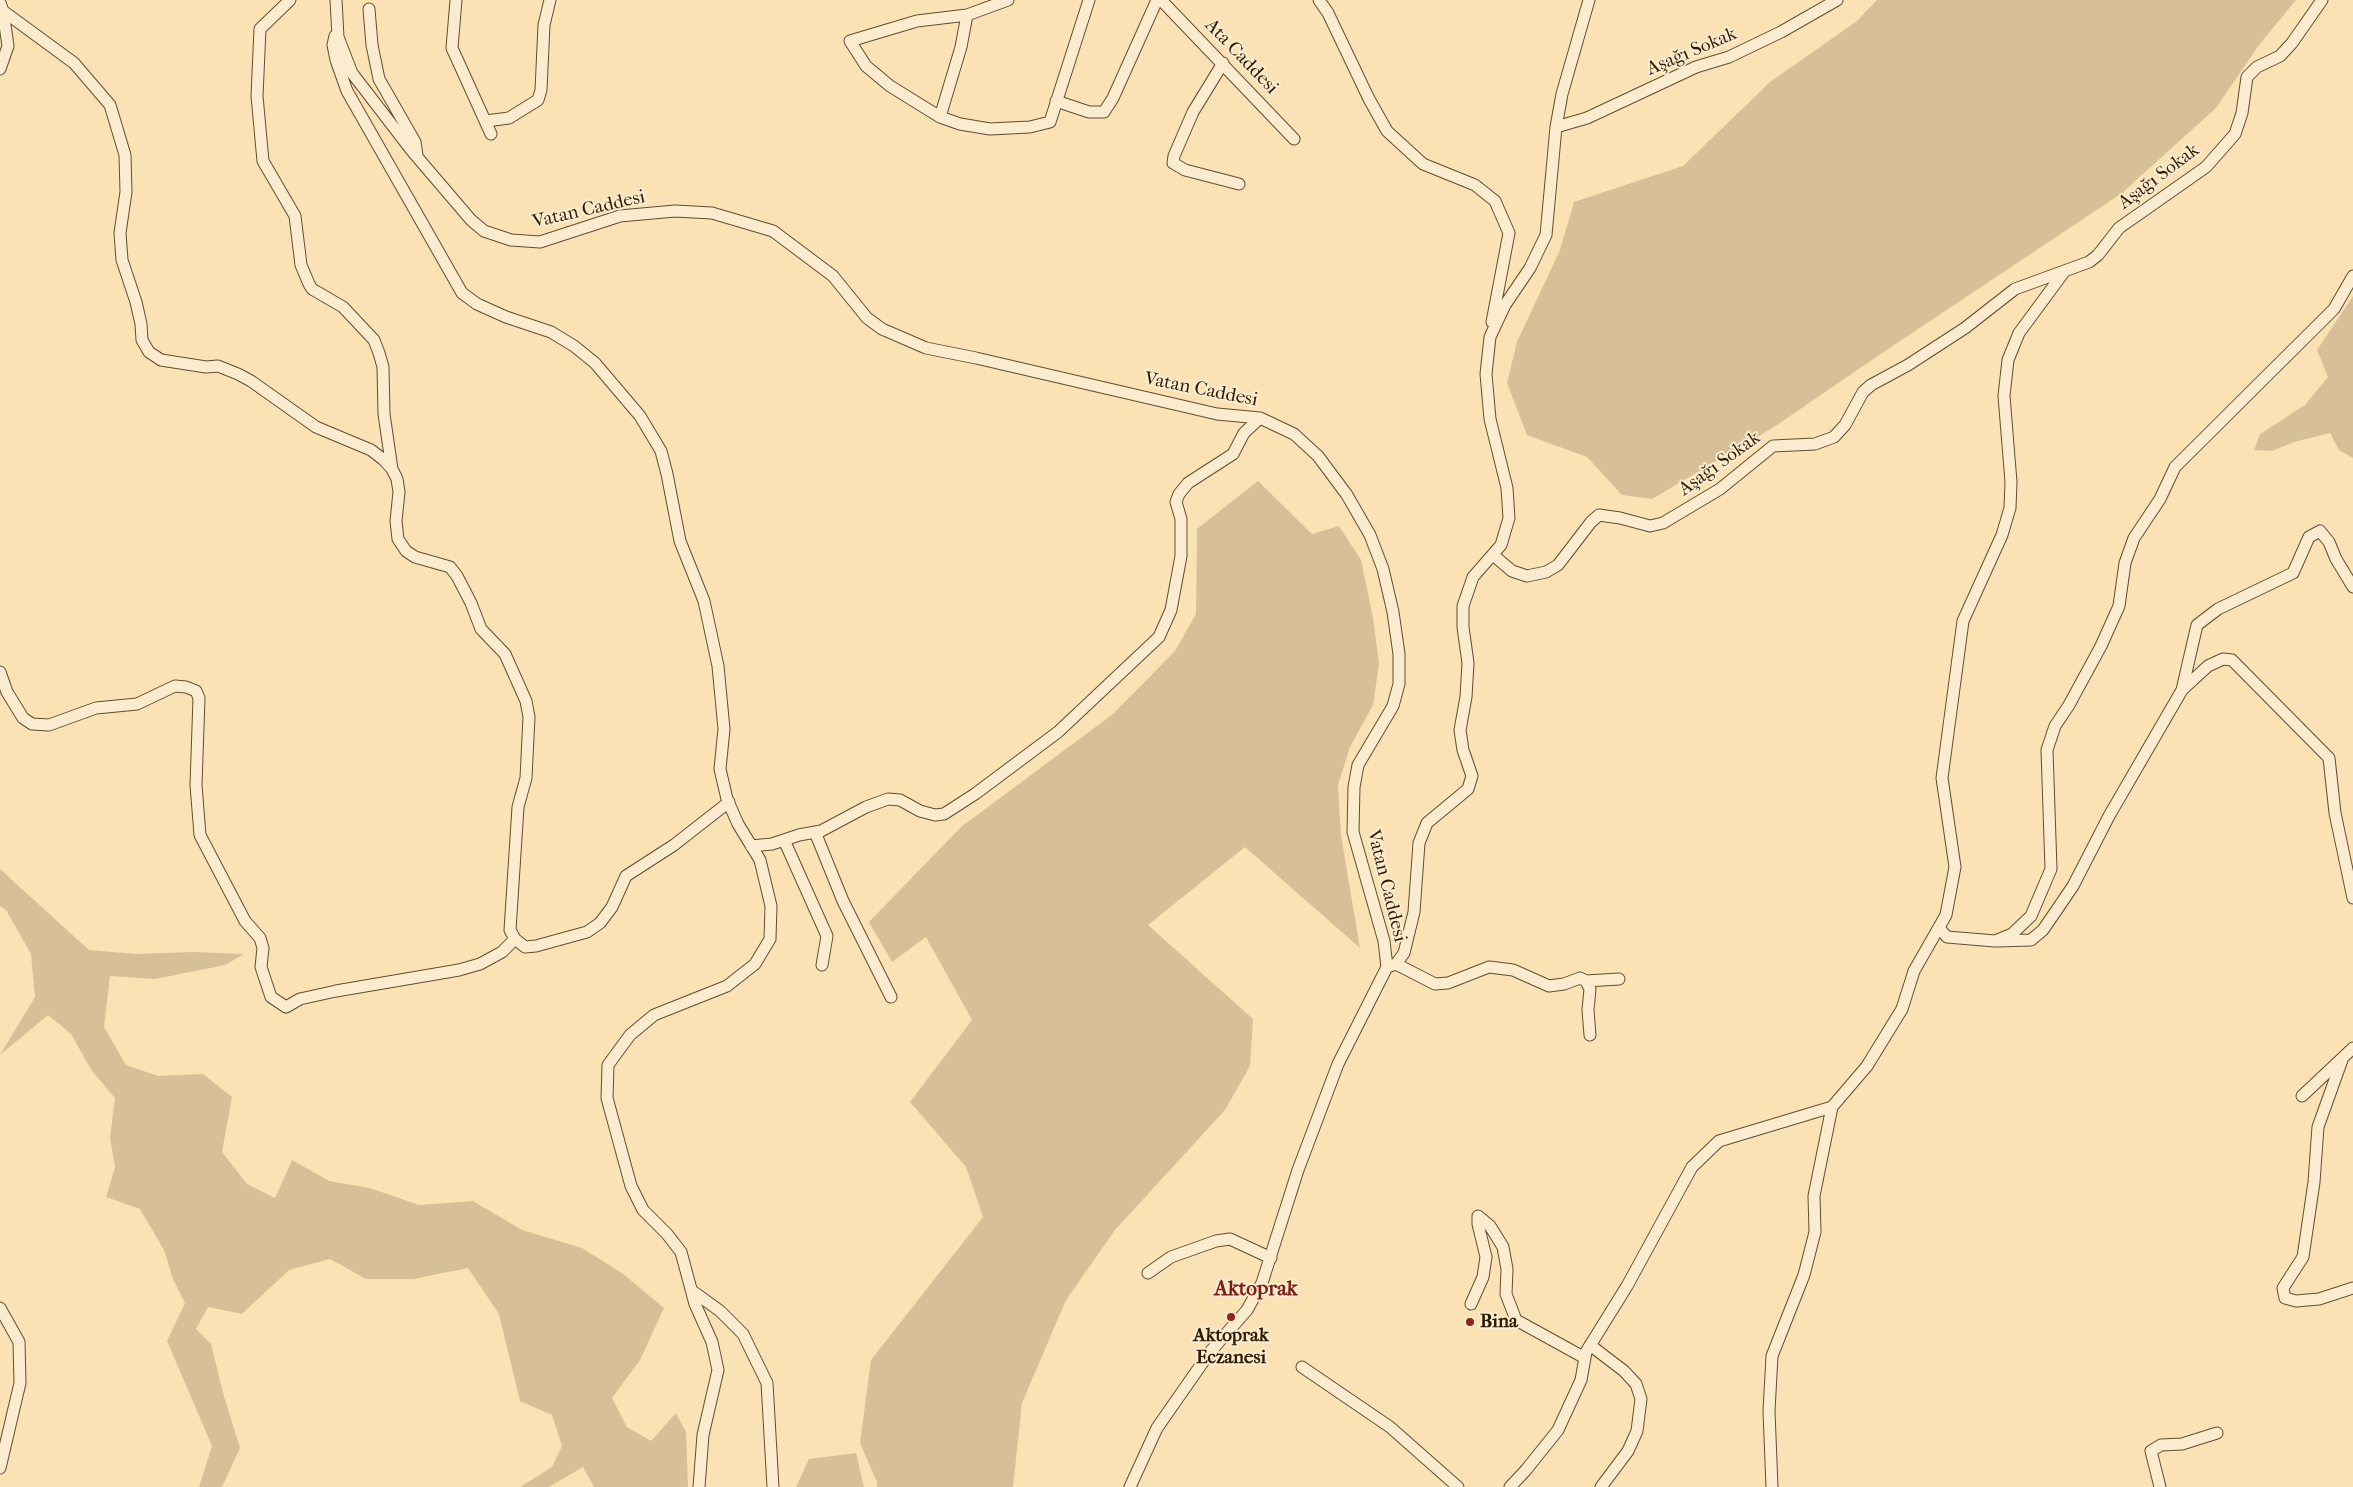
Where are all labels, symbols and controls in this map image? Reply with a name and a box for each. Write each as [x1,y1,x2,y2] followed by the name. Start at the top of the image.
[1199,15,1283,99] street label: Ata Caddesi
[1644,23,1740,81] street label: Aşağı Sokak
[2114,139,2204,215] street label: Aşağı Sokak
[530,186,648,234] street label: Vatan Caddesi
[1142,368,1260,412] street label: Vatan Caddesi
[1675,427,1765,501] street label: Aşağı Sokak
[1361,827,1411,945] street label: Vatan Caddesi
[1214,1277,1298,1303] district label: Aktoprak
[1225,1311,1237,1323] marker: Aktoprak Eczanesi
[1480,1311,1518,1333] place label: Bina
[1464,1316,1476,1328] marker: Bina
[1193,1325,1269,1369] place label: Aktoprak Eczanesi

